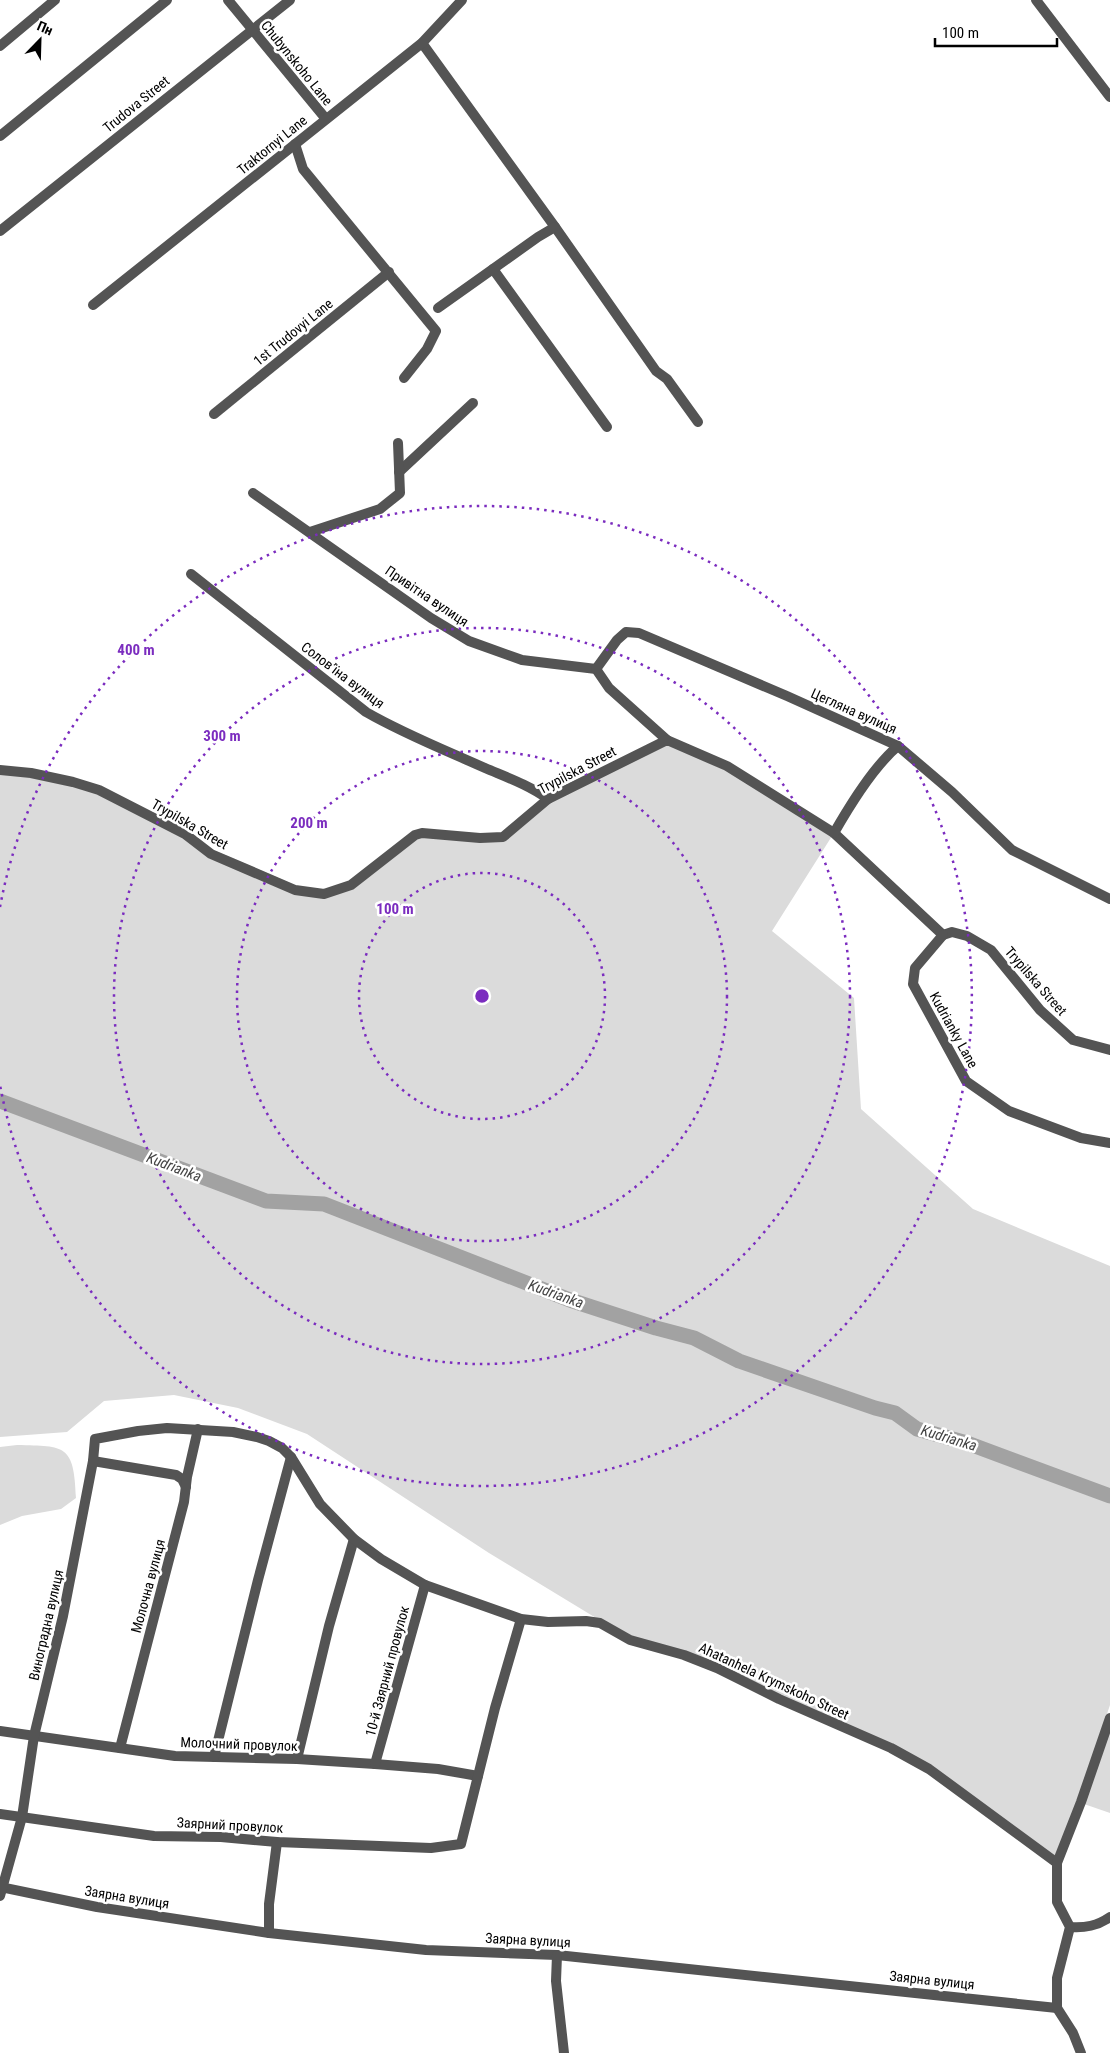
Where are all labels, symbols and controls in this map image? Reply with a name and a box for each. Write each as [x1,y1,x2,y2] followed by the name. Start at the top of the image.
[15,15,65,65] north arrow
[935,15,1058,47] scale bar
[258,17,336,109] street label: Chubynskoho Lane
[35,18,55,38] text: Пн
[942,24,979,42] text: 100 m
[100,73,172,135] street label: Trudova Street
[234,112,310,178] street label: Traktornyi Lane
[250,295,336,369] street label: 1st Trudovyi Lane
[382,562,472,630] street label: Привітна вулиця
[298,639,388,711] street label: Соловʼїна вулиця
[117,641,155,659] text: 400 m
[809,685,899,737] street label: Цегляна вулиця
[203,727,241,745] text: 300 m
[535,743,619,797] street label: Trypilska Street
[149,796,231,852] street label: Trypilska Street
[290,814,328,832] text: 200 m
[376,900,414,918] text: 100 m
[1002,943,1070,1019] street label: Trypilska Street
[473,987,491,1005] centre of rings
[927,989,982,1071] street label: Kudrianky Lane
[144,1148,204,1186] water label: Kudrianka
[526,1276,586,1312] water label: Kudrianka
[919,1421,979,1455] water label: Kudrianka
[128,1537,168,1635] street label: Молочна вулиця
[25,1568,67,1682] street label: Виноградна вулиця
[362,1604,412,1738] street label: 10-й Заярний провулок
[697,1639,851,1723] street label: Ahatanhela Krymskoho Street
[180,1734,298,1754] street label: Молочний провулок
[176,1814,284,1836] street label: Заярний провулок
[83,1882,171,1912] street label: Заярна вулиця
[485,1930,571,1950] street label: Заярна вулиця
[889,1968,975,1992] street label: Заярна вулиця

